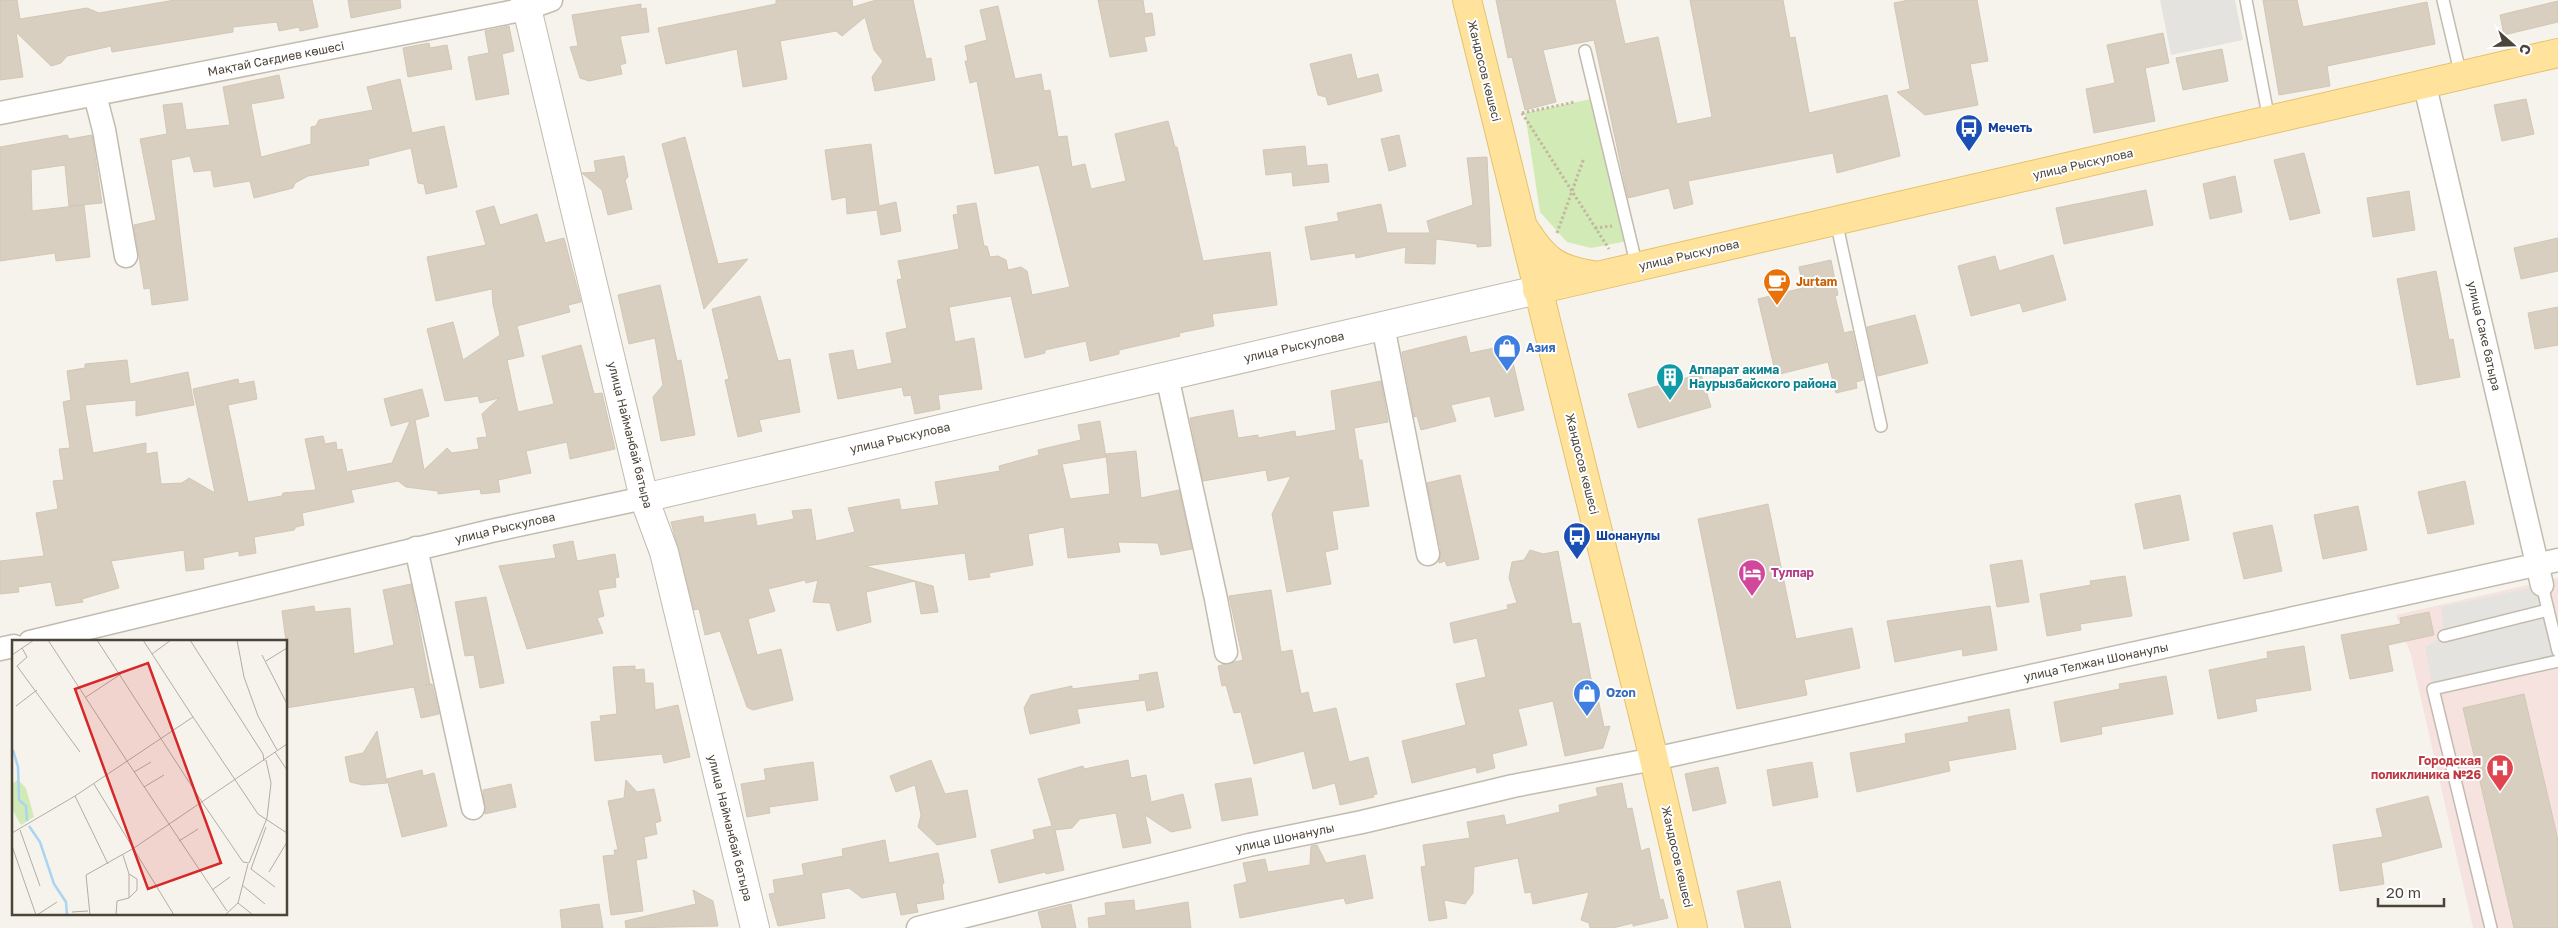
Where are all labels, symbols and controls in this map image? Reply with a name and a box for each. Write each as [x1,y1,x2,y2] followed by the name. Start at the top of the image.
[1465,19,1504,123] street label: Жандосов көшесі
[2488,20,2538,70] north arrow
[206,38,345,79] street label: Мақтай Сағдиев көшесі
[2516,42,2535,57] text: С
[1954,113,1984,152] bus stop icon: Мечеть
[1988,120,2033,135] place label: Мечеть
[2031,145,2135,182] street label: улица Рыскулова
[1637,236,1741,273] street label: улица Рыскулова
[1762,267,1792,306] cafe icon: Jurtam
[1796,274,1837,289] place label: Jurtam
[2465,279,2504,392] street label: улица Саке батыра
[1242,328,1346,365] street label: улица Рыскулова
[1492,333,1522,372] shop icon: Азия
[1526,340,1555,355] place label: Азия
[605,360,656,510] street label: улица Найманбай батыра
[1655,362,1685,401] building icon: Аппарат акима Наурызбайского района
[1689,362,1836,391] place label: Аппарат акима Наурызбайского района
[1563,412,1602,516] street label: Жандосов көшесі
[848,419,952,456] street label: улица Рыскулова
[453,509,557,546] street label: улица Рыскулова
[1562,521,1592,560] bus stop icon: Шонанулы
[1596,528,1660,543] place label: Шонанулы
[1737,558,1767,597] hotel icon: Тулпар
[1771,565,1815,580] place label: Тулпар
[2022,639,2170,684] street label: улица Телжан Шонанулы
[12,640,288,916] inset map
[1572,678,1602,717] shop icon: Ozon
[1606,685,1636,700] place label: Ozon
[705,753,756,903] street label: улица Найманбай батыра
[2371,753,2481,782] place label: Городская поликлиника №26
[2485,753,2515,792] hospital icon: Городская поликлиника №26
[1659,805,1696,909] street label: Жандосов көшесі
[1234,820,1336,855] street label: улица Шонанулы
[2378,876,2444,908] scale bar
[2386,883,2421,901] text: 20 m

